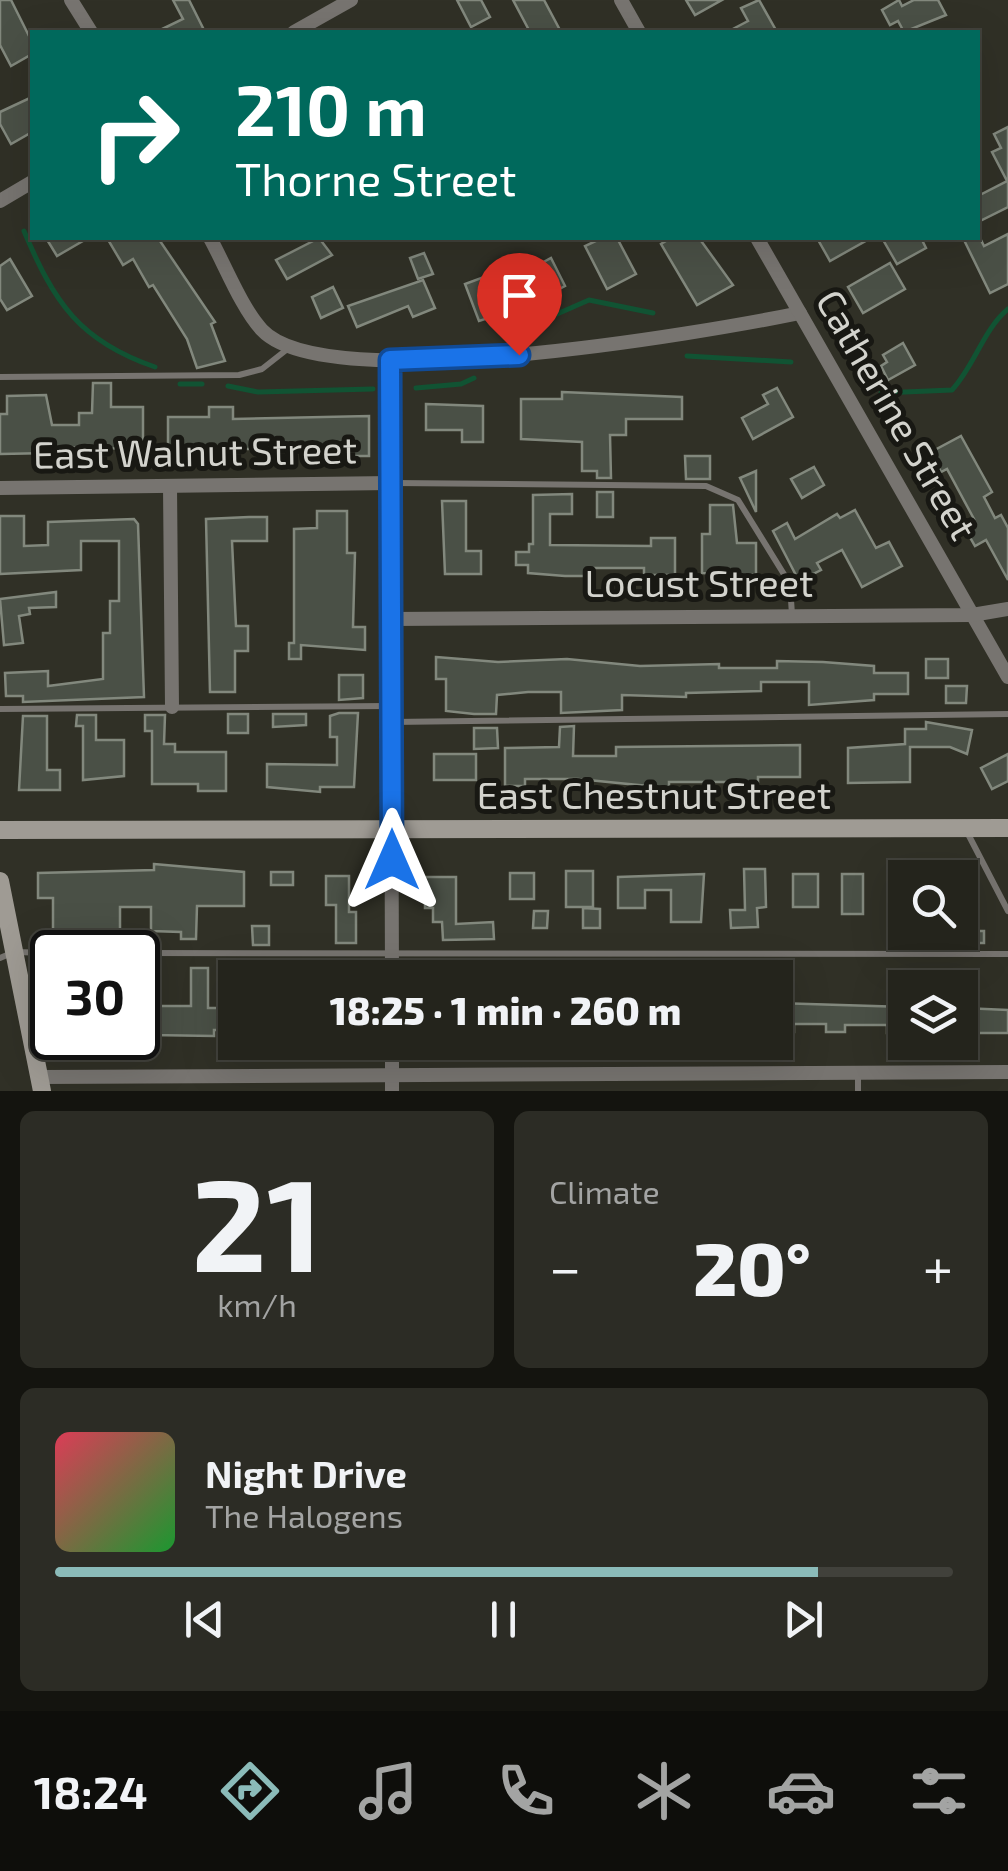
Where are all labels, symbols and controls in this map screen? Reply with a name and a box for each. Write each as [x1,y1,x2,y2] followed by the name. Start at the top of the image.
[235,66,427,150] text: 210 m
[70,70,200,200] icon: right
[235,151,516,205] text: Thorne Street
[477,253,562,356] pin
[492,268,547,323] icon: arrive
[808,281,988,547] street label: Catherine Street
[33,425,357,477] street label: East Walnut Street
[584,559,814,605] street label: Locust Street
[477,771,831,817] street label: East Chestnut Street
[340,808,444,912] position arrow
[888,860,978,1060] map controls
[888,860,978,950] button: search
[30,930,160,1060] speed limit sign: 30
[888,970,978,1060] button: layers
[330,987,681,1033] text: 18:25 · 1 min · 260 m
[191,1142,323,1298] text: 21
[549,1172,660,1210] text: Climate
[693,1221,811,1311] text: 20°
[549,1233,581,1299] text: −
[923,1233,953,1299] text: +
[217,1285,297,1323] text: km/h
[205,1450,407,1496] text: Night Drive
[205,1496,403,1534] text: The Halogens
[177,1592,232,1647] icon: previous
[476,1592,531,1647] icon: pause
[776,1592,831,1647] icon: next
[215,1756,285,1826] icon: directions
[353,1756,423,1826] icon: music
[491,1756,561,1826] icon: phone
[629,1756,699,1826] icon: climate
[766,1756,836,1826] icon: car
[904,1756,974,1826] icon: filters
[34,1764,148,1818] text: 18:24

